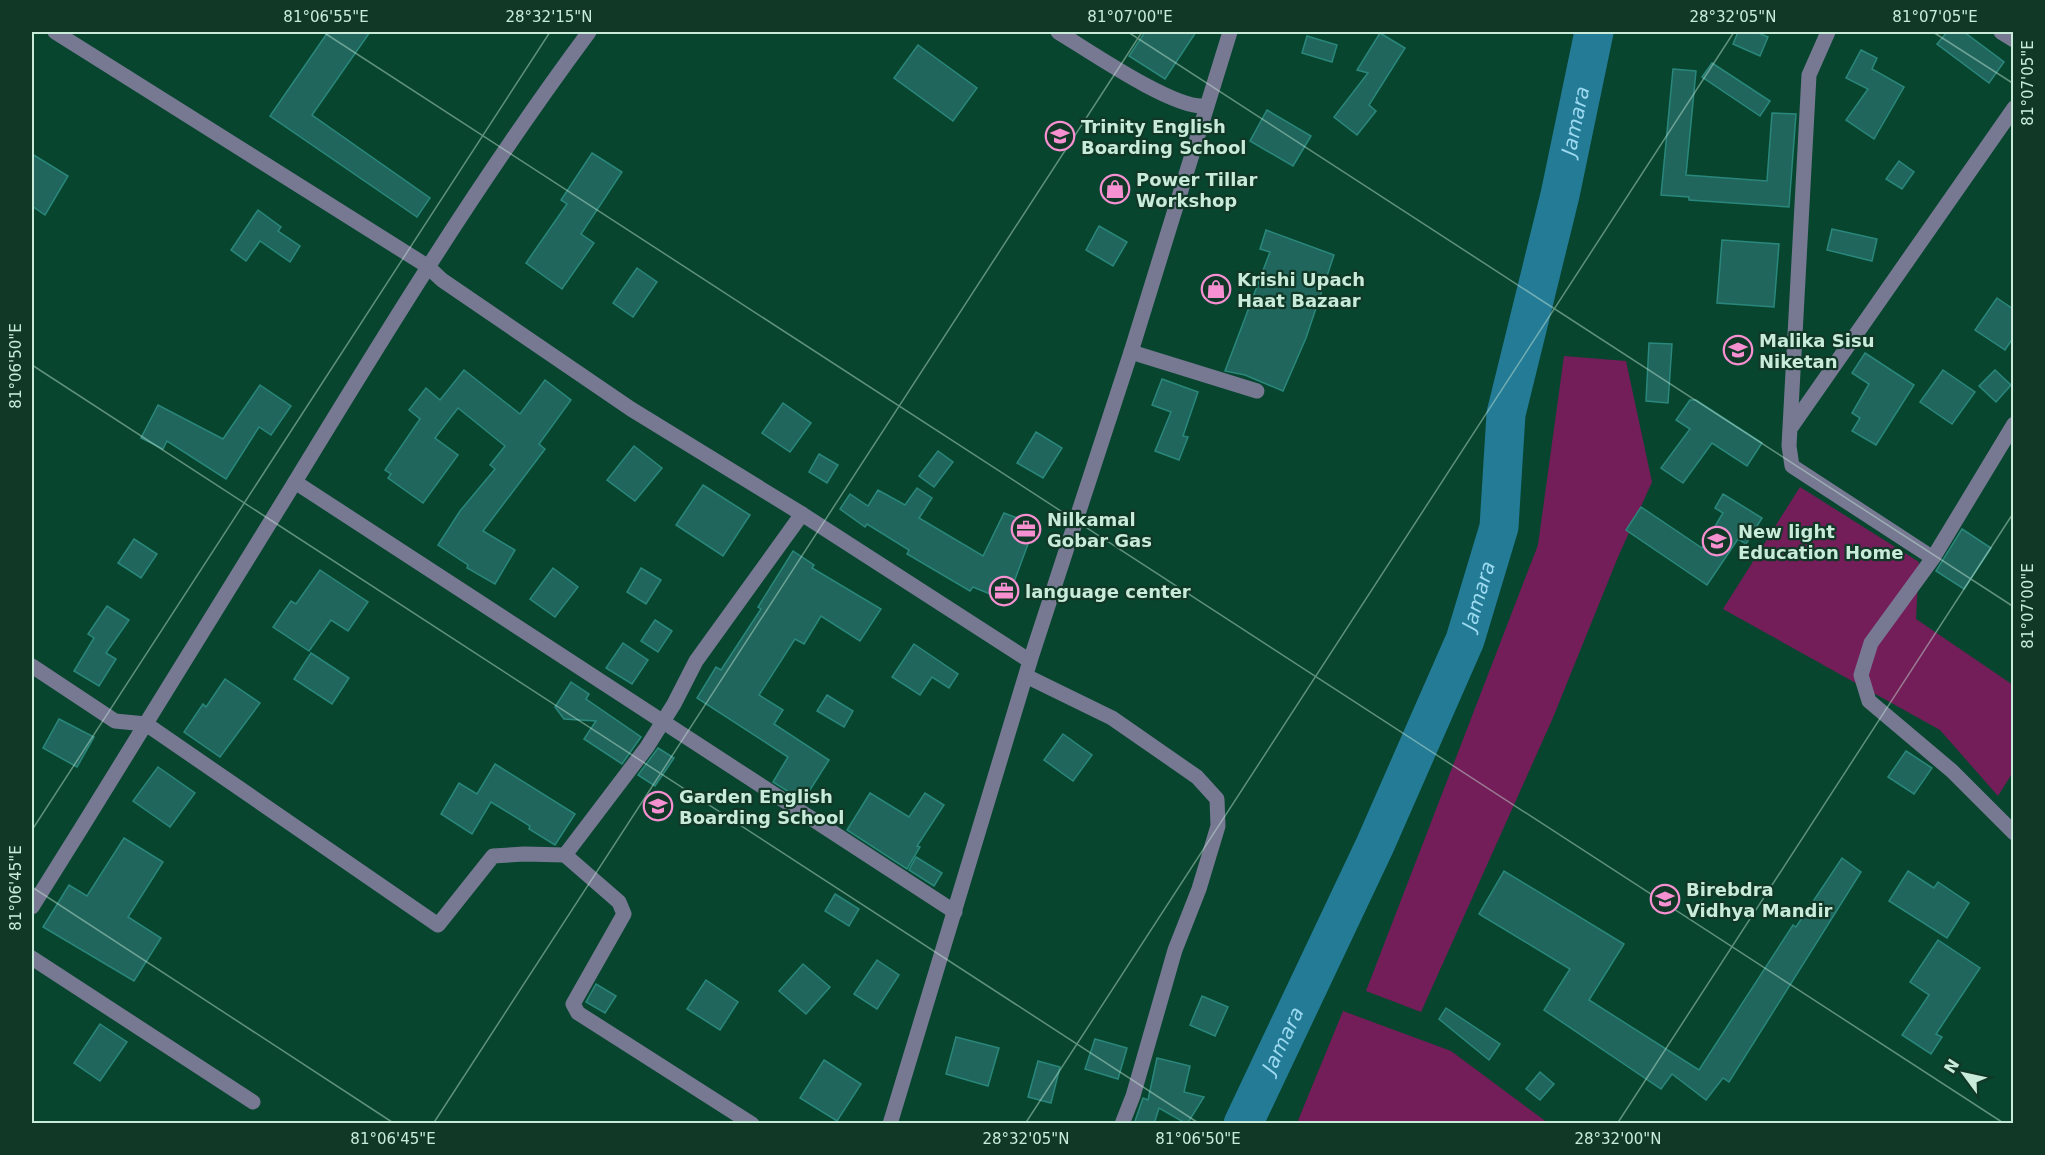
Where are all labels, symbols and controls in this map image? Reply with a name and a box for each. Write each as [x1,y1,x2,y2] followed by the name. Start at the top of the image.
[283,8,369,26] text: 81°06'55"E
[505,8,593,26] text: 28°32'15"N
[1087,8,1173,26] text: 81°07'00"E
[1689,8,1777,26] text: 28°32'05"N
[1892,8,1978,26] text: 81°07'05"E
[2019,40,2037,126] text: 81°07'05"E
[1556,84,1594,162] water label: Jamara
[1081,116,1246,158] place label: Trinity English Boarding School
[1044,120,1076,152] school or university icon: Trinity English Boarding School
[1136,169,1257,211] place label: Power Tillar Workshop
[1099,173,1131,205] shop icon: Power Tillar Workshop
[1237,269,1365,311] place label: Krishi Upach Haat Bazaar
[1200,273,1232,305] shop icon: Krishi Upach Haat Bazaar
[7,323,25,409] text: 81°06'50"E
[1759,330,1874,372] place label: Malika Sisu Niketan
[1722,334,1754,366] school or university icon: Malika Sisu Niketan
[1047,509,1152,551] place label: Nilkamal Gobar Gas
[1010,513,1042,545] office icon: Nilkamal Gobar Gas
[1738,521,1903,563] place label: New light Education Home
[1701,525,1733,557] school or university icon: New light Education Home
[1456,558,1500,637] water label: Jamara
[2019,563,2037,649] text: 81°07'00"E
[988,575,1020,607] office icon: language center
[1025,581,1191,602] place label: language center
[679,786,844,828] place label: Garden English Boarding School
[642,790,674,822] school or university icon: Garden English Boarding School
[7,845,25,931] text: 81°06'45"E
[1686,879,1833,921] place label: Birebdra Vidhya Mandir
[1649,883,1681,915] school or university icon: Birebdra Vidhya Mandir
[1255,1003,1309,1081] water label: Jamara
[1934,1044,1994,1104] north arrow
[1940,1055,1963,1077] text: N
[350,1130,436,1148] text: 81°06'45"E
[982,1130,1070,1148] text: 28°32'05"N
[1155,1130,1241,1148] text: 81°06'50"E
[1574,1130,1662,1148] text: 28°32'00"N

